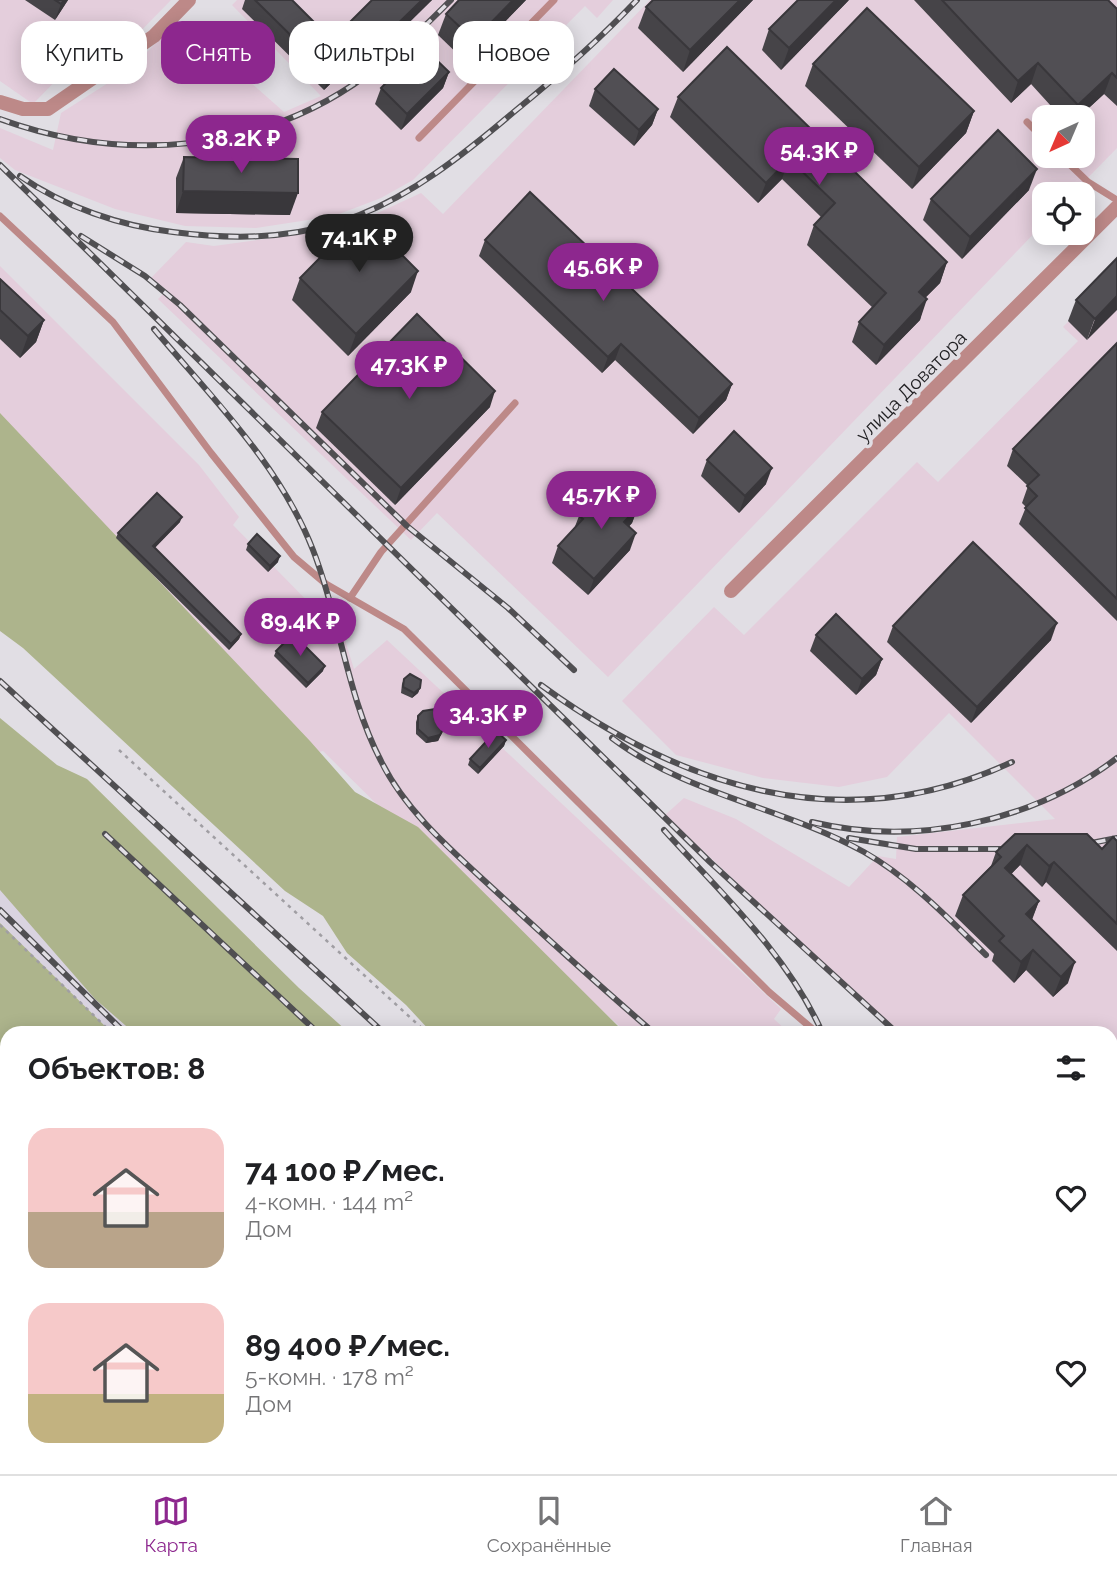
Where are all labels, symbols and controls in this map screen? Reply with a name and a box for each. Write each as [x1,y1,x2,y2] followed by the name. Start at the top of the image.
[21,21,147,84] chip: Купить
[161,21,275,84] chip: Снять
[289,21,439,84] chip: Фильтры
[453,21,574,84] chip: Новое
[1032,105,1096,168] north arrow
[1032,105,1095,245] map controls
[176,116,306,175] pin: 38.2K ₽
[202,124,280,151] text: 38.2K ₽
[754,128,884,187] pin: 54.3K ₽
[780,136,858,163] text: 54.3K ₽
[1032,182,1095,245] button: locate
[294,215,424,274] pin: 74.1K ₽
[321,223,397,250] text: 74.1K ₽
[538,244,668,303] pin: 45.6K ₽
[563,252,643,279] text: 45.6K ₽
[851,326,971,446] street label: улица Доватора
[344,342,474,401] pin: 47.3K ₽
[371,350,447,377] text: 47.3K ₽
[536,472,666,531] pin: 45.7K ₽
[562,480,640,507] text: 45.7K ₽
[235,598,365,658] pin: 89.4K ₽
[260,607,340,634] text: 89.4K ₽
[423,690,553,750] pin: 34.3K ₽
[449,699,527,726] text: 34.3K ₽
[1052,1049,1090,1087] icon: filters
[28,1051,205,1086] text: Объектов: 8
[245,1153,445,1188] text: 74 100 ₽/мес.
[84,1156,168,1240] icon: home
[1052,1179,1090,1217] icon: heart
[245,1188,413,1215] text: 4-комн. · 144 m²
[245,1215,292,1242] text: Дом
[245,1328,450,1363] text: 89 400 ₽/мес.
[84,1331,168,1415] icon: home
[1052,1354,1090,1392] icon: heart
[245,1363,414,1390] text: 5-комн. · 178 m²
[245,1390,292,1417] text: Дом
[144,1492,198,1556] tab: Карта
[487,1492,611,1556] tab: Сохранённые
[900,1492,973,1556] tab: Главная

